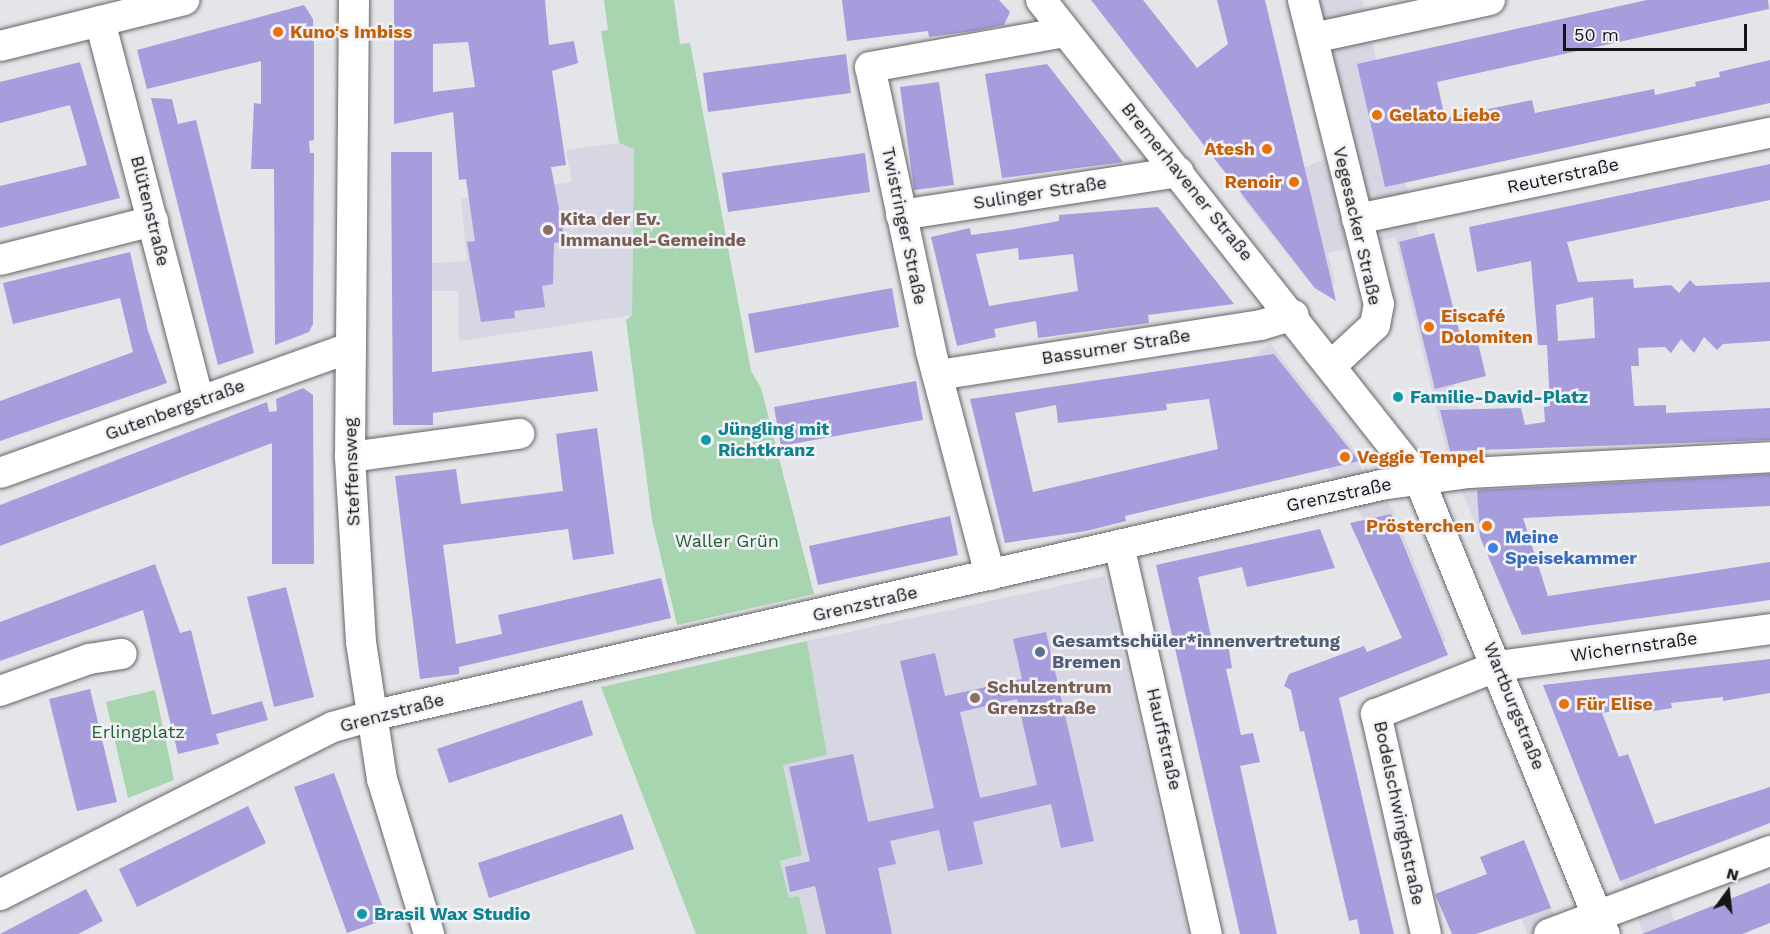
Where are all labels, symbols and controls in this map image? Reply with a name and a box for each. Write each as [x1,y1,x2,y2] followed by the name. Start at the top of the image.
[1566,12,1750,50] scale bar
[290,21,412,43] place label: Kuno's Imbiss
[1574,24,1619,45] text: 50 m
[271,25,285,39] marker: Kuno's Imbiss
[1116,98,1258,266] street label: Bremerhavener Straße
[1389,104,1501,126] place label: Gelato Liebe
[1370,108,1384,122] marker: Gelato Liebe
[1204,138,1255,160] place label: Atesh
[1260,142,1274,156] marker: Atesh
[1328,144,1386,308] street label: Vegesacker Straße
[877,145,931,307] street label: Twistringer Straße
[126,153,174,269] street label: Blütenstraße
[1505,154,1621,198] street label: Reuterstraße
[1224,171,1282,193] place label: Renoir
[971,172,1109,214] street label: Sulinger Straße
[1287,175,1301,189] marker: Renoir
[560,209,746,252] place label: Kita der Ev. Immanuel-Gemeinde
[541,223,555,237] marker: Kita der Ev. Immanuel-Gemeinde
[1441,306,1533,348] place label: Eiscafé Dolomiten
[1422,320,1436,334] marker: Eiscafé Dolomiten
[1040,325,1192,369] street label: Bassumer Straße
[102,375,248,445] street label: Gutenbergstraße
[1410,386,1588,408] place label: Familie-David-Platz
[1391,390,1405,404] marker: Familie-David-Platz
[339,417,365,527] street label: Steffensweg
[718,419,829,462] place label: Jüngling mit Richtkranz
[699,433,713,447] marker: Jüngling mit Richtkranz
[1357,446,1485,468] place label: Veggie Tempel
[1338,450,1352,464] marker: Veggie Tempel
[1284,473,1394,517] street label: Grenzstraße
[1366,515,1475,537] place label: Prösterchen
[1480,519,1494,533] marker: Prösterchen
[1505,527,1637,570] place label: Meine Speisekammer
[675,530,779,552] park label: Waller Grün
[1486,541,1500,555] marker: Meine Speisekammer
[810,581,920,627] street label: Grenzstraße
[1569,627,1699,667] street label: Wichernstraße
[1052,631,1340,674] place label: Gesamtschüler*innenvertretung Bremen
[1479,639,1549,773] street label: Wartburgstraße
[1033,645,1047,659] marker: Gesamtschüler*innenvertretung Bremen
[987,677,1112,720] place label: Schulzentrum Grenzstraße
[1142,686,1186,792] street label: Hauffstraße
[338,689,446,737] street label: Grenzstraße
[968,691,982,705] marker: Schulzentrum Grenzstraße
[1576,693,1653,715] place label: Für Elise
[1557,697,1571,711] marker: Für Elise
[1369,719,1429,907] street label: Bodelschwinghstraße
[91,721,185,743] park label: Erlingplatz
[1698,862,1758,922] north arrow
[1725,863,1741,885] text: N
[374,903,532,925] place label: Brasil Wax Studio
[355,907,369,921] marker: Brasil Wax Studio

